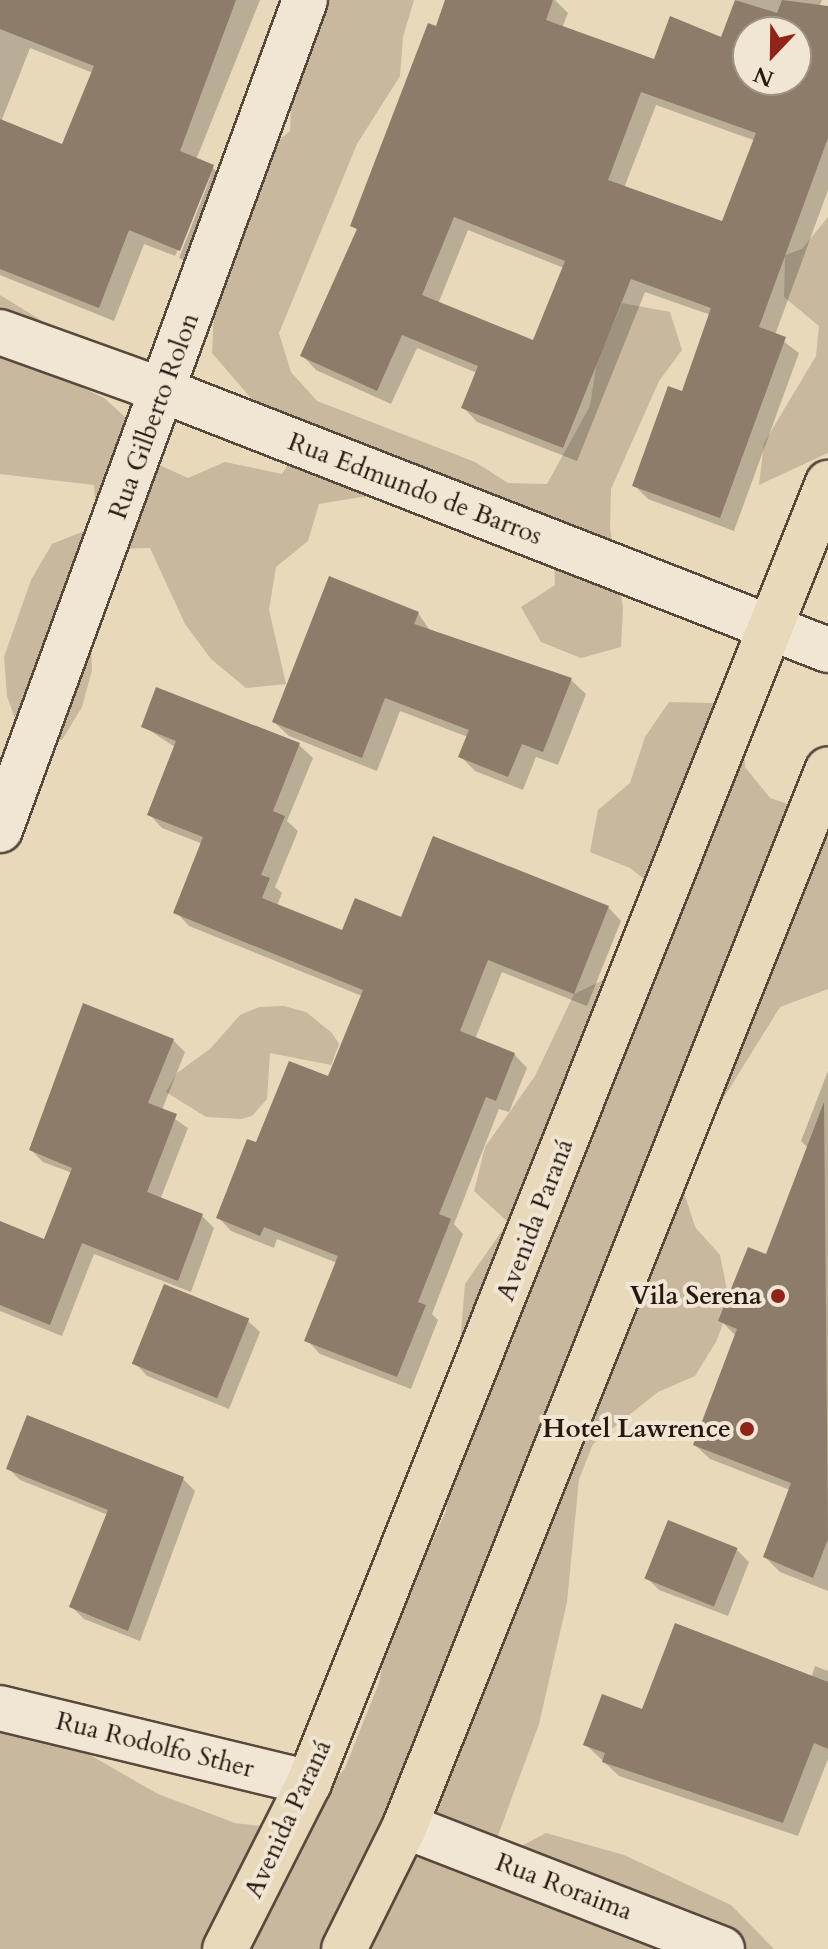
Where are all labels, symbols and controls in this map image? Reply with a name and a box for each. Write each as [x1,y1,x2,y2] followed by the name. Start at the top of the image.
[732,16,812,96] north arrow
[749,59,778,94] text: N
[102,309,206,523] street label: Rua Gilberto Rolon
[284,426,546,552] street label: Rua Edmundo de Barros
[490,1135,580,1305] street label: Avenida Paraná
[630,1280,762,1312] place label: Vila Serena
[769,1287,787,1305] marker: Vila Serena
[543,1413,731,1445] place label: Hotel Lawrence
[738,1420,756,1438] marker: Hotel Lawrence
[53,1705,257,1785] street label: Rua Rodolfo Sther
[238,1735,338,1903] street label: Avenida Paraná
[491,1847,637,1927] street label: Rua Roraima

